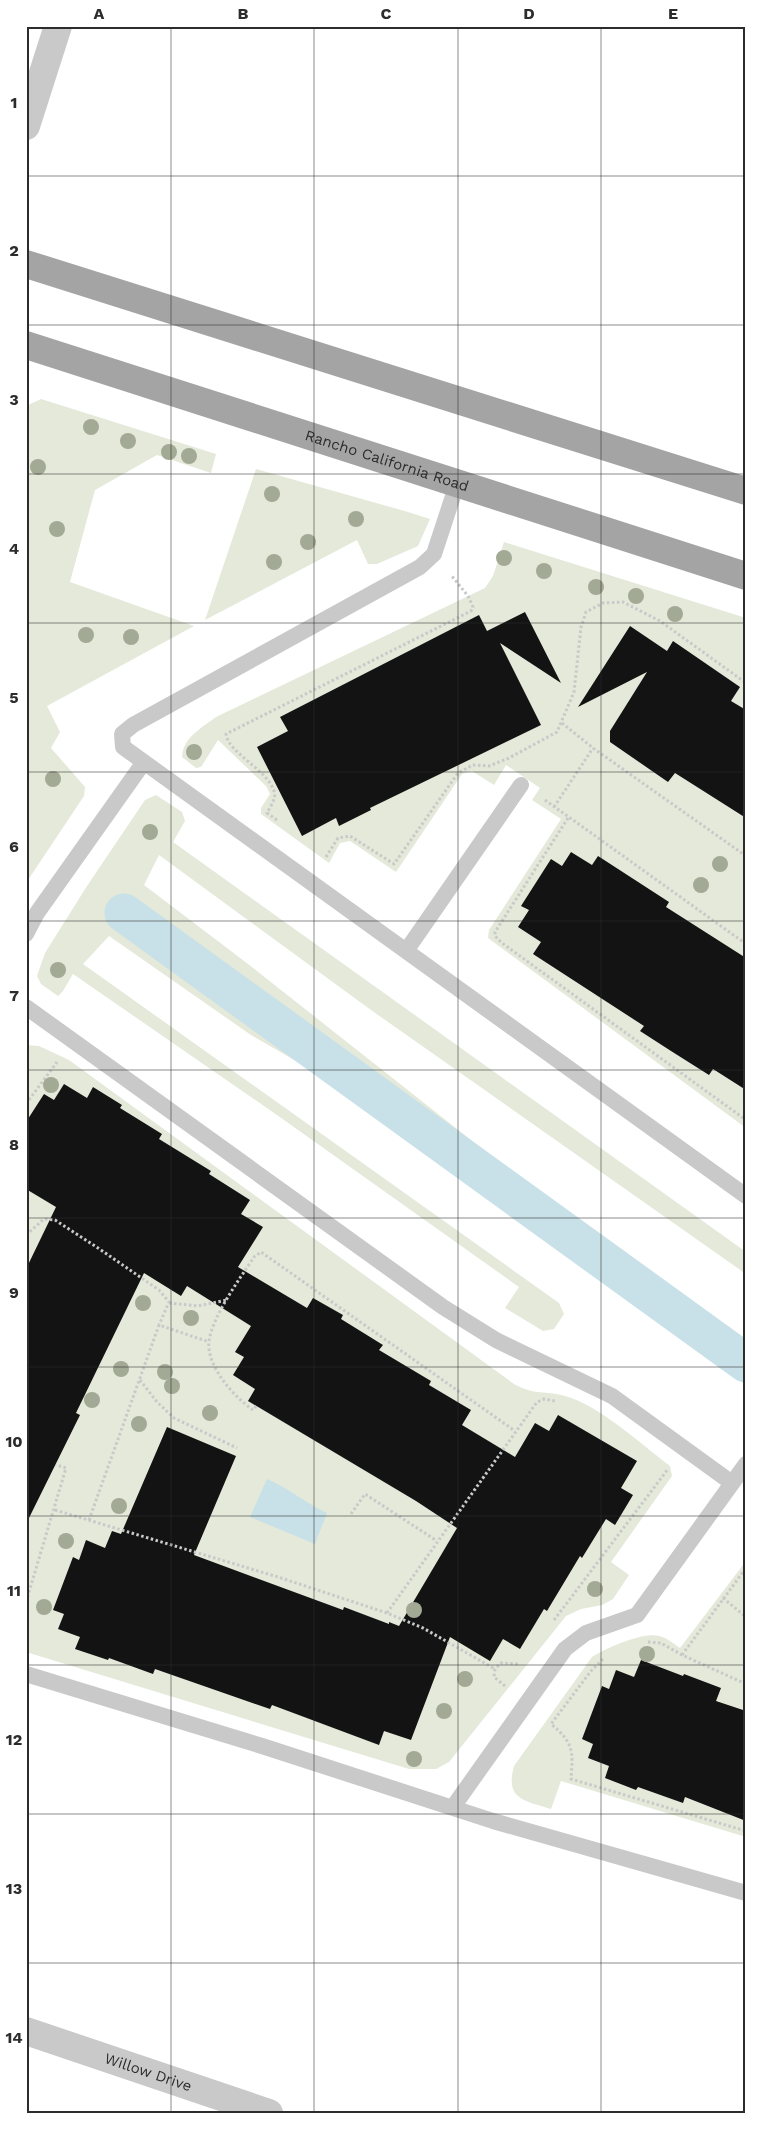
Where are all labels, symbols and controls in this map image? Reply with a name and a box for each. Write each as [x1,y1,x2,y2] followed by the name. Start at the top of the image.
[94,4,105,23] text: A
[238,4,249,23] text: B
[381,4,392,23] text: C
[523,4,535,23] text: D
[668,4,678,23] text: E
[11,93,17,112] text: 1
[9,241,19,260] text: 2
[9,390,19,409] text: 3
[303,426,471,495] street label: Rancho California Road
[9,539,19,558] text: 4
[9,688,19,707] text: 5
[9,837,19,856] text: 6
[9,986,19,1005] text: 7
[9,1135,19,1154] text: 8
[9,1283,19,1302] text: 9
[5,1432,23,1451] text: 10
[7,1581,21,1600] text: 11
[6,1730,22,1749] text: 12
[6,1879,22,1898] text: 13
[5,2028,23,2047] text: 14
[102,2049,194,2095] street label: Willow Drive

